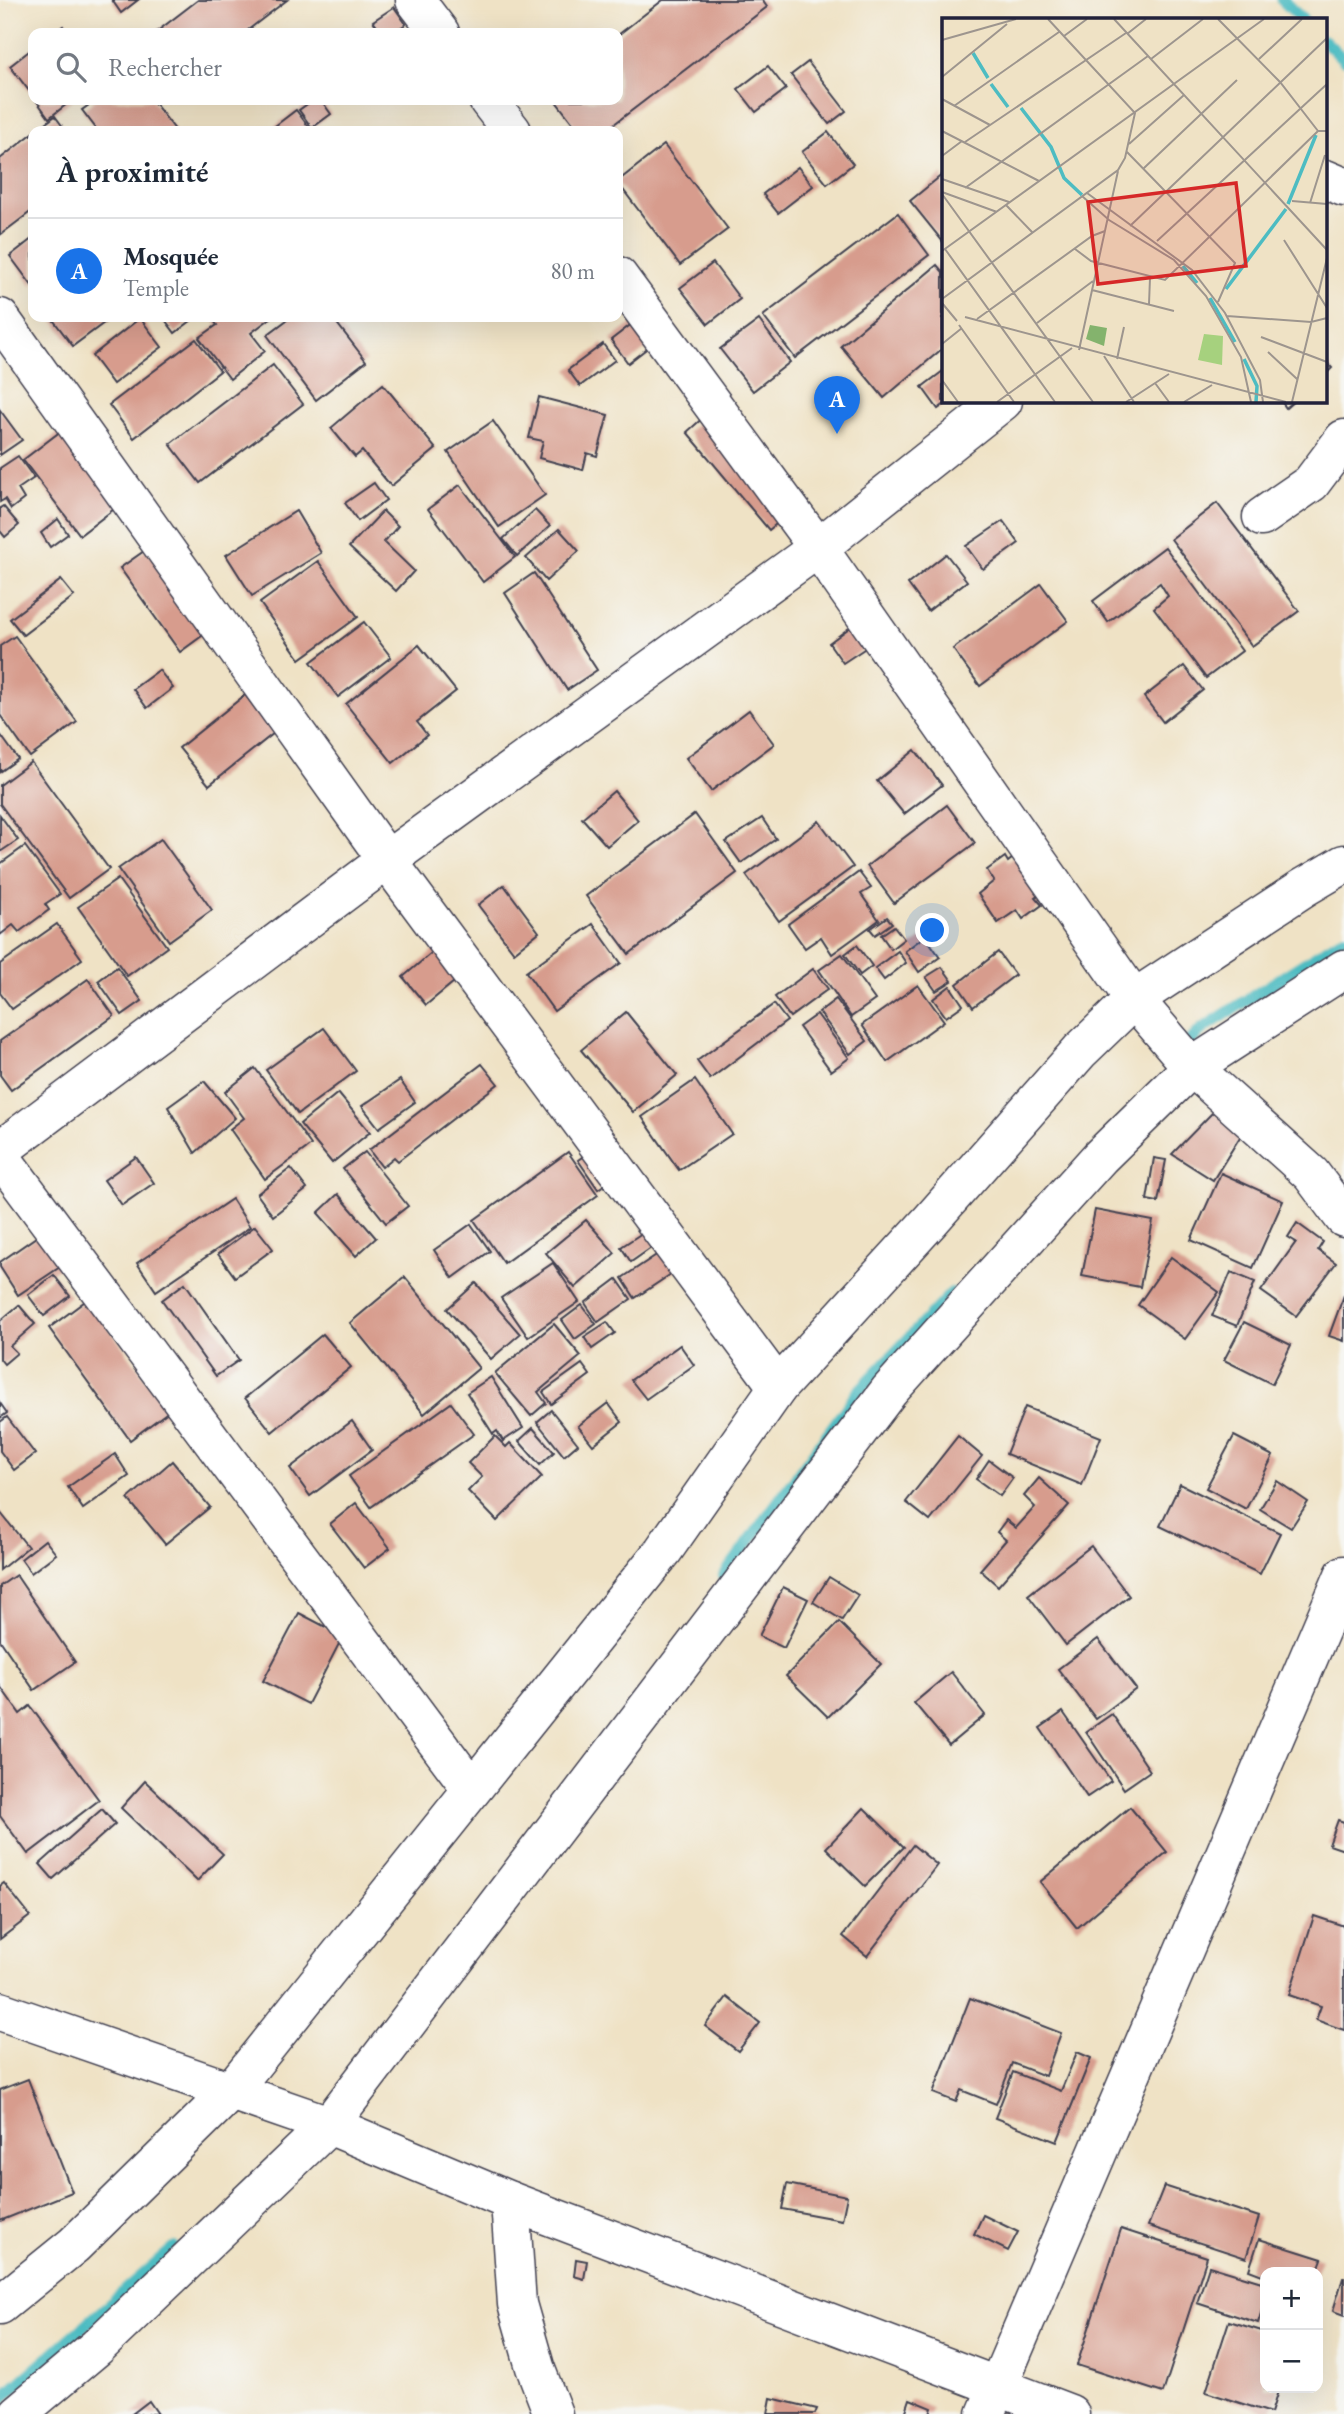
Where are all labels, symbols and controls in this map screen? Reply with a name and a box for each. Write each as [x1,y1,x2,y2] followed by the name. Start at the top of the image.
[942,18,1326,402] inset map
[28,28,623,105] search box
[52,48,90,86] icon: search
[108,50,222,84] text: Rechercher
[56,152,208,191] text: À proximité
[123,239,219,273] text: Mosquée
[71,256,87,286] text: A
[550,256,595,286] text: 80 m
[123,273,189,303] text: Temple
[814,376,860,434] pin: A
[915,913,949,947] your location
[1260,2267,1323,2393] map controls
[1260,2267,1323,2330] button: +
[1260,2330,1323,2393] button: −

